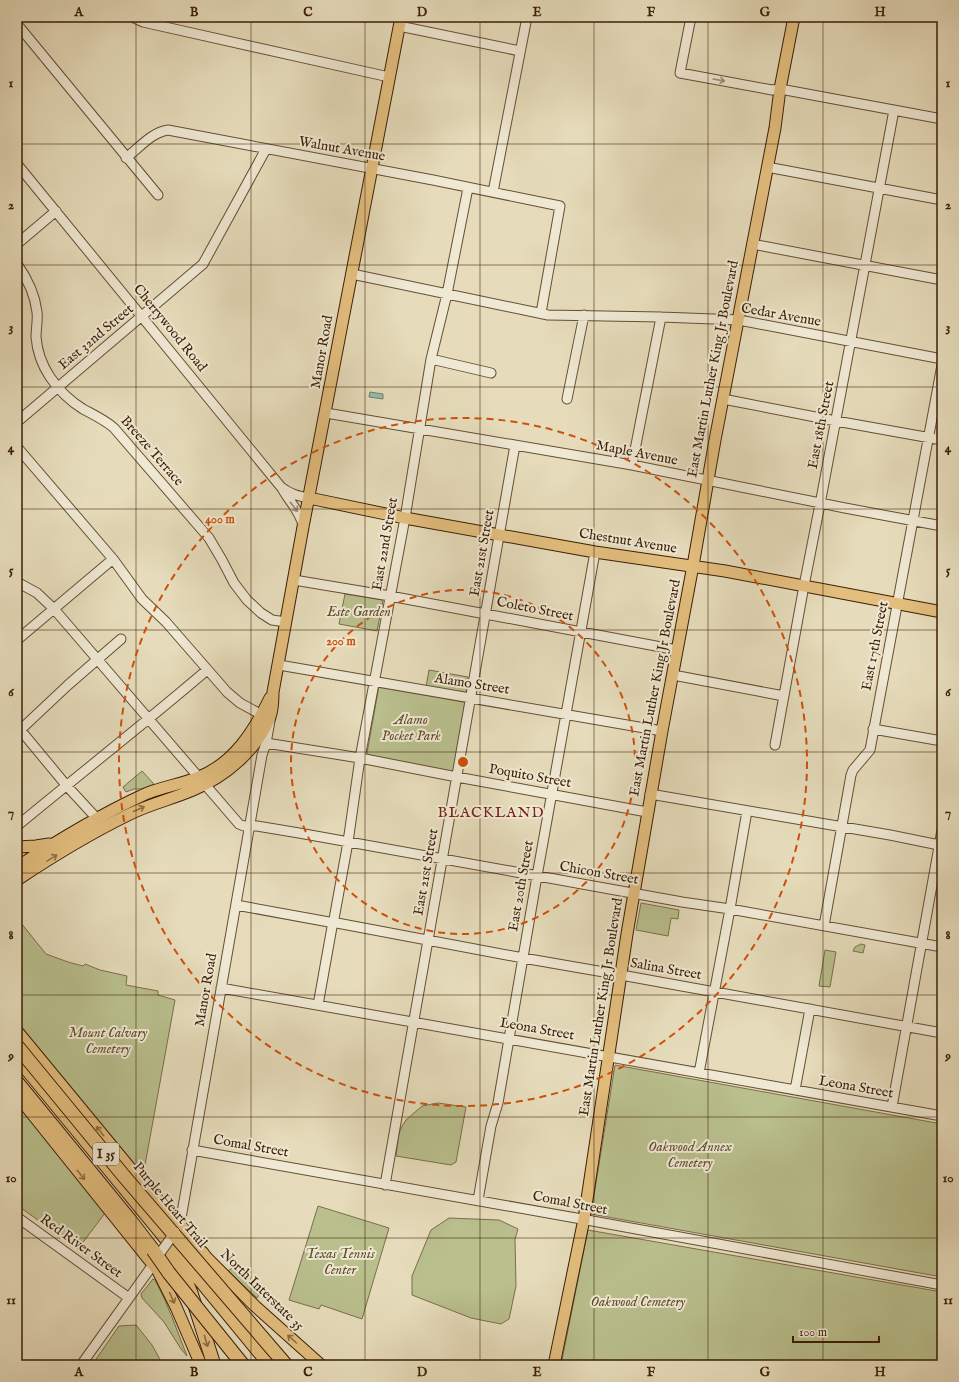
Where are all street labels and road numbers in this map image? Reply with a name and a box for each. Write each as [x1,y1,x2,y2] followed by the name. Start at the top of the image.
[297,133,387,166] street label: Walnut Avenue
[683,259,743,479] street label: East Martin Luther King Jr Boulevard
[129,281,211,376] street label: Cherrywood Road
[740,299,823,331] street label: Cedar Avenue
[55,300,138,374] street label: East 32nd Street
[307,313,337,390] street label: Manor Road
[804,379,838,471] street label: East 18th Street
[117,412,188,490] street label: Breeze Terrace
[595,436,680,470] street label: Maple Avenue
[368,496,402,592] street label: East 22nd Street
[466,508,499,598] street label: East 21st Street
[578,524,679,558] street label: Chestnut Avenue
[625,578,685,798] street label: East Martin Luther King Jr Boulevard
[495,593,575,625] street label: Coleto Street
[858,600,892,692] street label: East 17th Street
[432,669,511,699] street label: Alamo Street
[487,760,573,792] street label: Poquito Street
[410,827,443,917] street label: East 21st Street
[504,839,538,933] street label: East 20th Street
[558,857,640,889] street label: Chicon Street
[575,896,627,1117] street label: East Martin Luther King Jr Boulevard
[191,951,221,1028] street label: Manor Road
[629,954,703,984] street label: Salina Street
[498,1014,576,1044] street label: Leona Street
[817,1072,895,1102] street label: Leona Street
[212,1131,290,1162] street label: Comal Street
[93,1143,119,1165] road number: I 35
[129,1158,211,1252] street label: Purple Heart Trail
[531,1187,609,1219] street label: Comal Street
[36,1210,126,1282] street label: Red River Street
[216,1245,308,1335] street label: North Interstate 35

